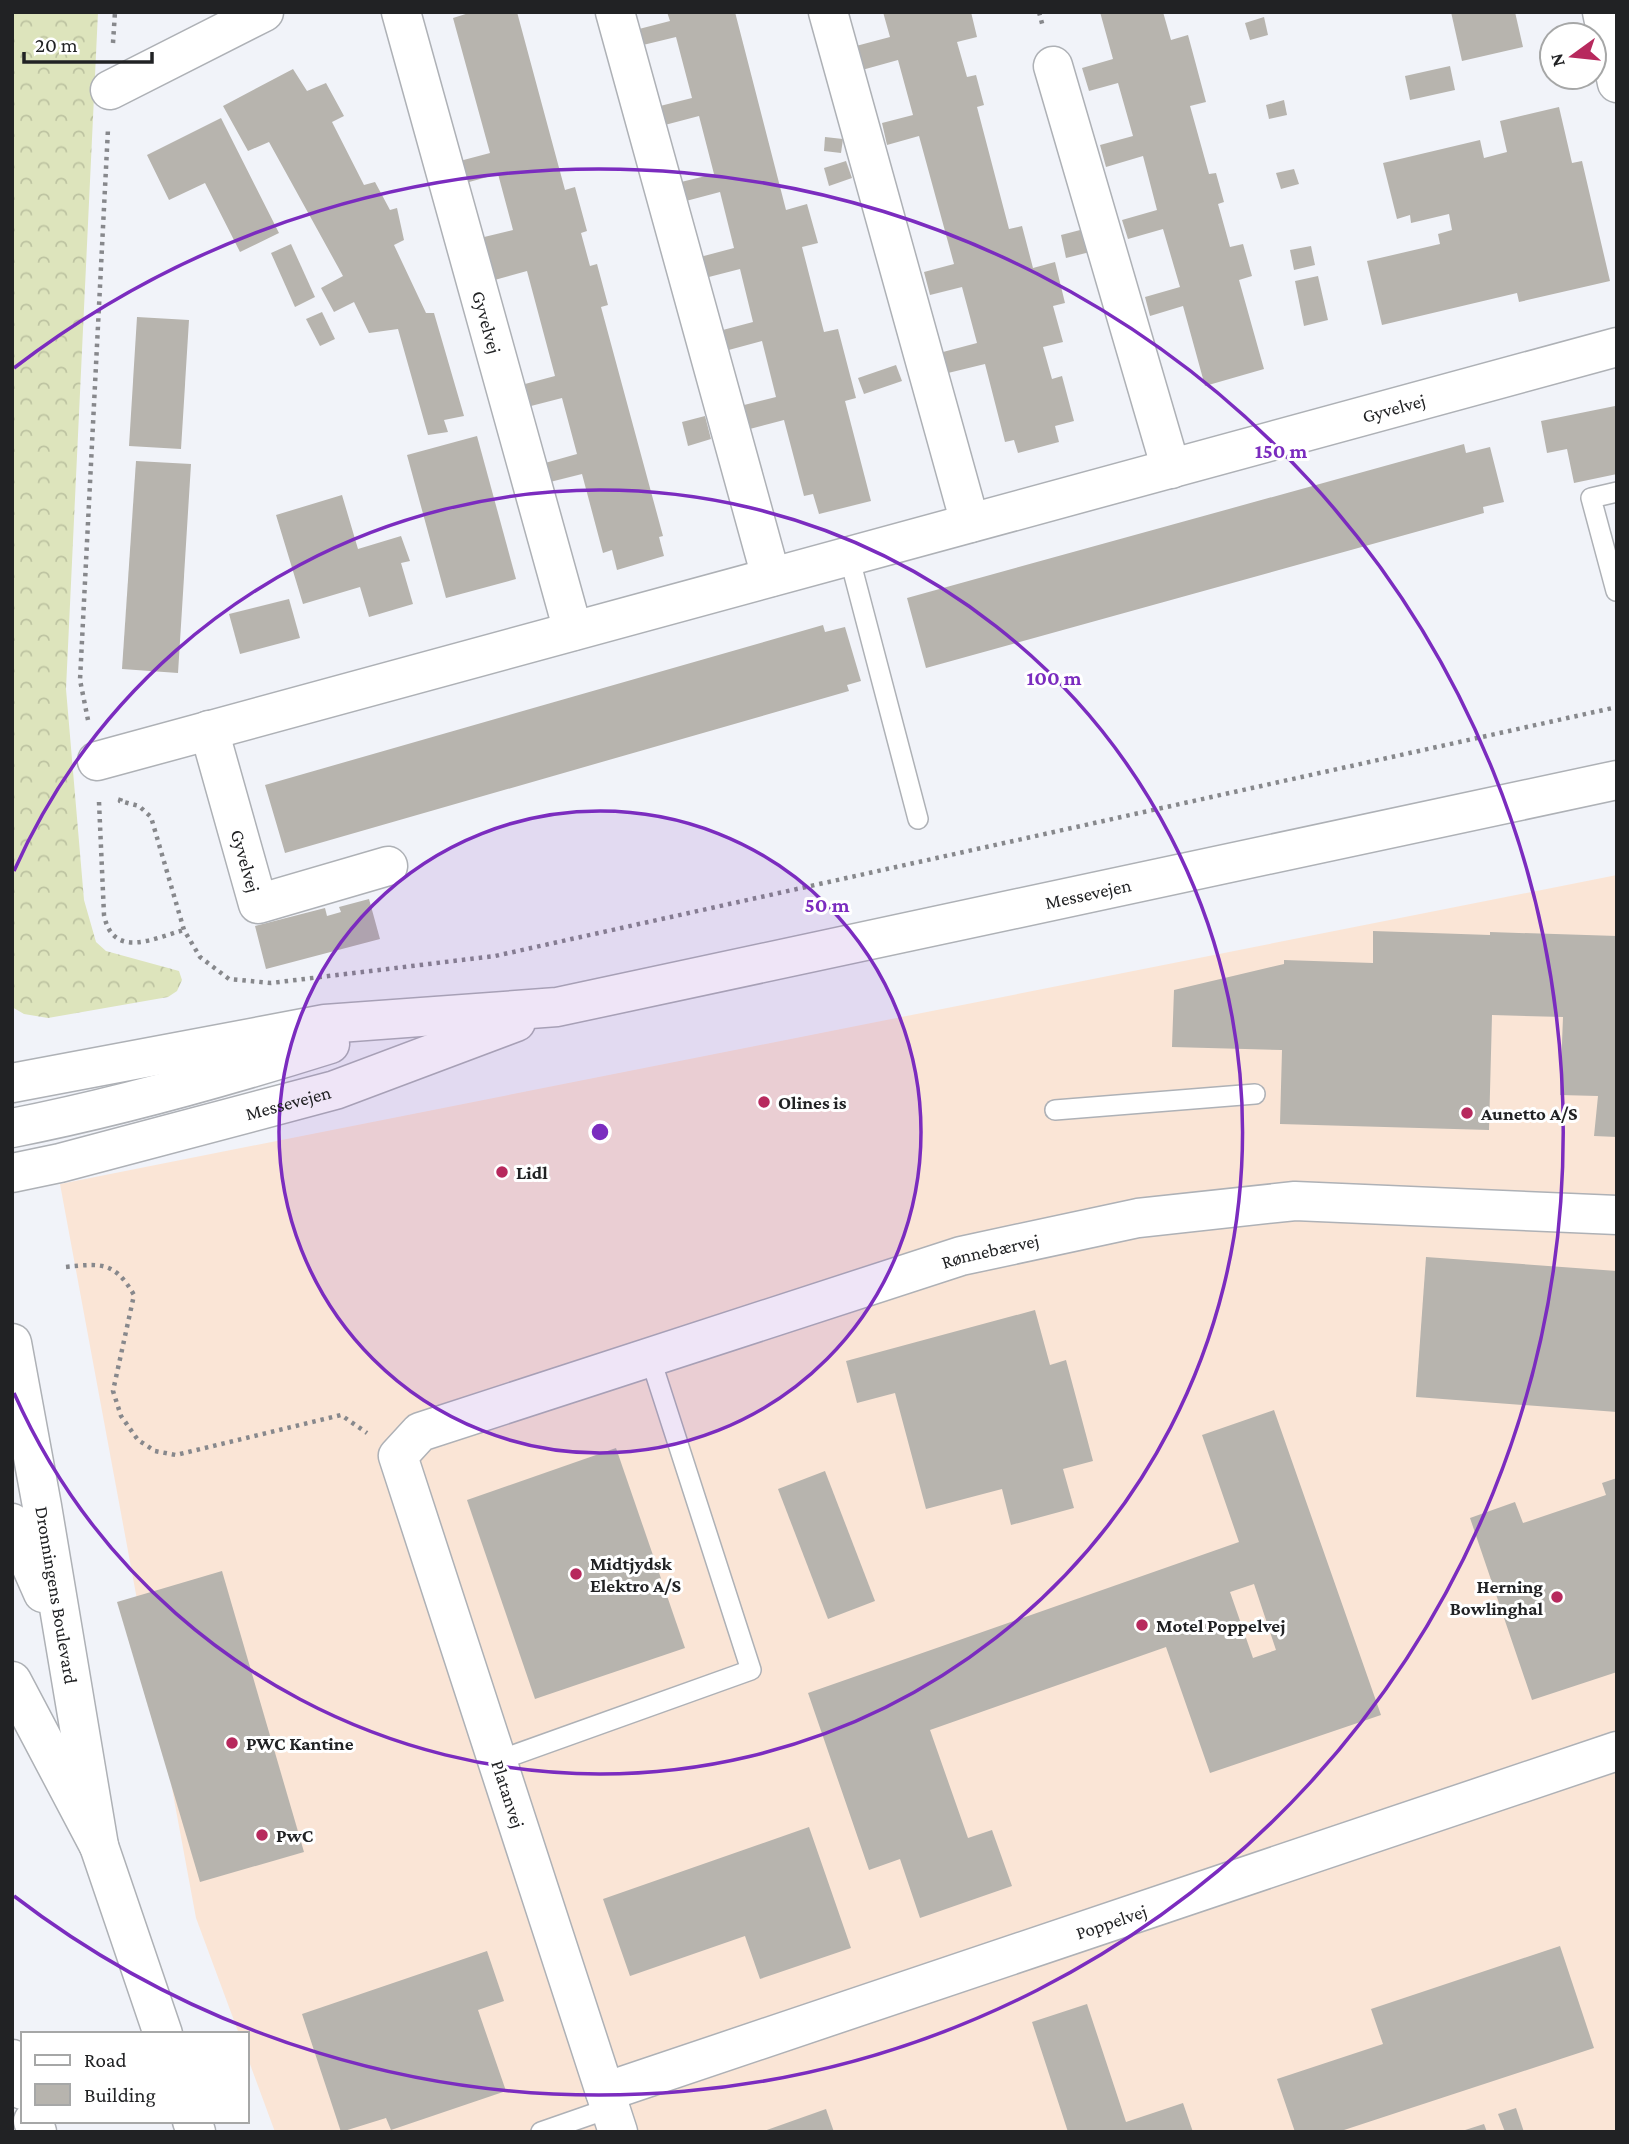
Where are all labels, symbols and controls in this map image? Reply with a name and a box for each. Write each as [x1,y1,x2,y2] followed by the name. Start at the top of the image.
[24,21,152,65] scale bar
[1538,21,1608,91] north arrow
[35,33,78,57] text: 20 m
[1545,51,1569,69] text: N
[468,288,506,356] street label: Gyvelvej
[1360,389,1428,426] street label: Gyvelvej
[1255,439,1308,463] text: 150 m
[1026,666,1082,690] text: 100 m
[227,827,265,895] street label: Gyvelvej
[1043,874,1133,913] street label: Messevejen
[805,893,850,917] text: 50 m
[243,1081,333,1124] street label: Messevejen
[778,1092,847,1113] place label: Olines is
[756,1094,772,1110] marker: Olines is
[1480,1103,1578,1124] place label: Aunetto A/S
[1459,1105,1475,1121] marker: Aunetto A/S
[588,1120,612,1144] centre of rings
[516,1162,548,1183] place label: Lidl
[494,1164,510,1180] marker: Lidl
[939,1229,1041,1272] street label: Rønnebærvej
[32,1505,82,1685] street label: Dronningens Boulevard
[590,1553,681,1596] place label: Midtjydsk Elektro A/S
[568,1566,584,1582] marker: Midtjydsk Elektro A/S
[1450,1576,1543,1619] place label: Herning Bowlinghal
[1549,1589,1565,1605] marker: Herning Bowlinghal
[1156,1615,1286,1637] place label: Motel Poppelvej
[1134,1617,1150,1633] marker: Motel Poppelvej
[246,1733,354,1754] place label: PWC Kantine
[224,1735,240,1751] marker: PWC Kantine
[486,1757,529,1831] street label: Platanvej
[276,1825,314,1846] place label: PwC
[254,1827,270,1843] marker: PwC
[1073,1900,1150,1943] street label: Poppelvej
[21,2032,248,2123] legend
[84,2048,127,2072] text: Road
[84,2083,156,2107] text: Building

